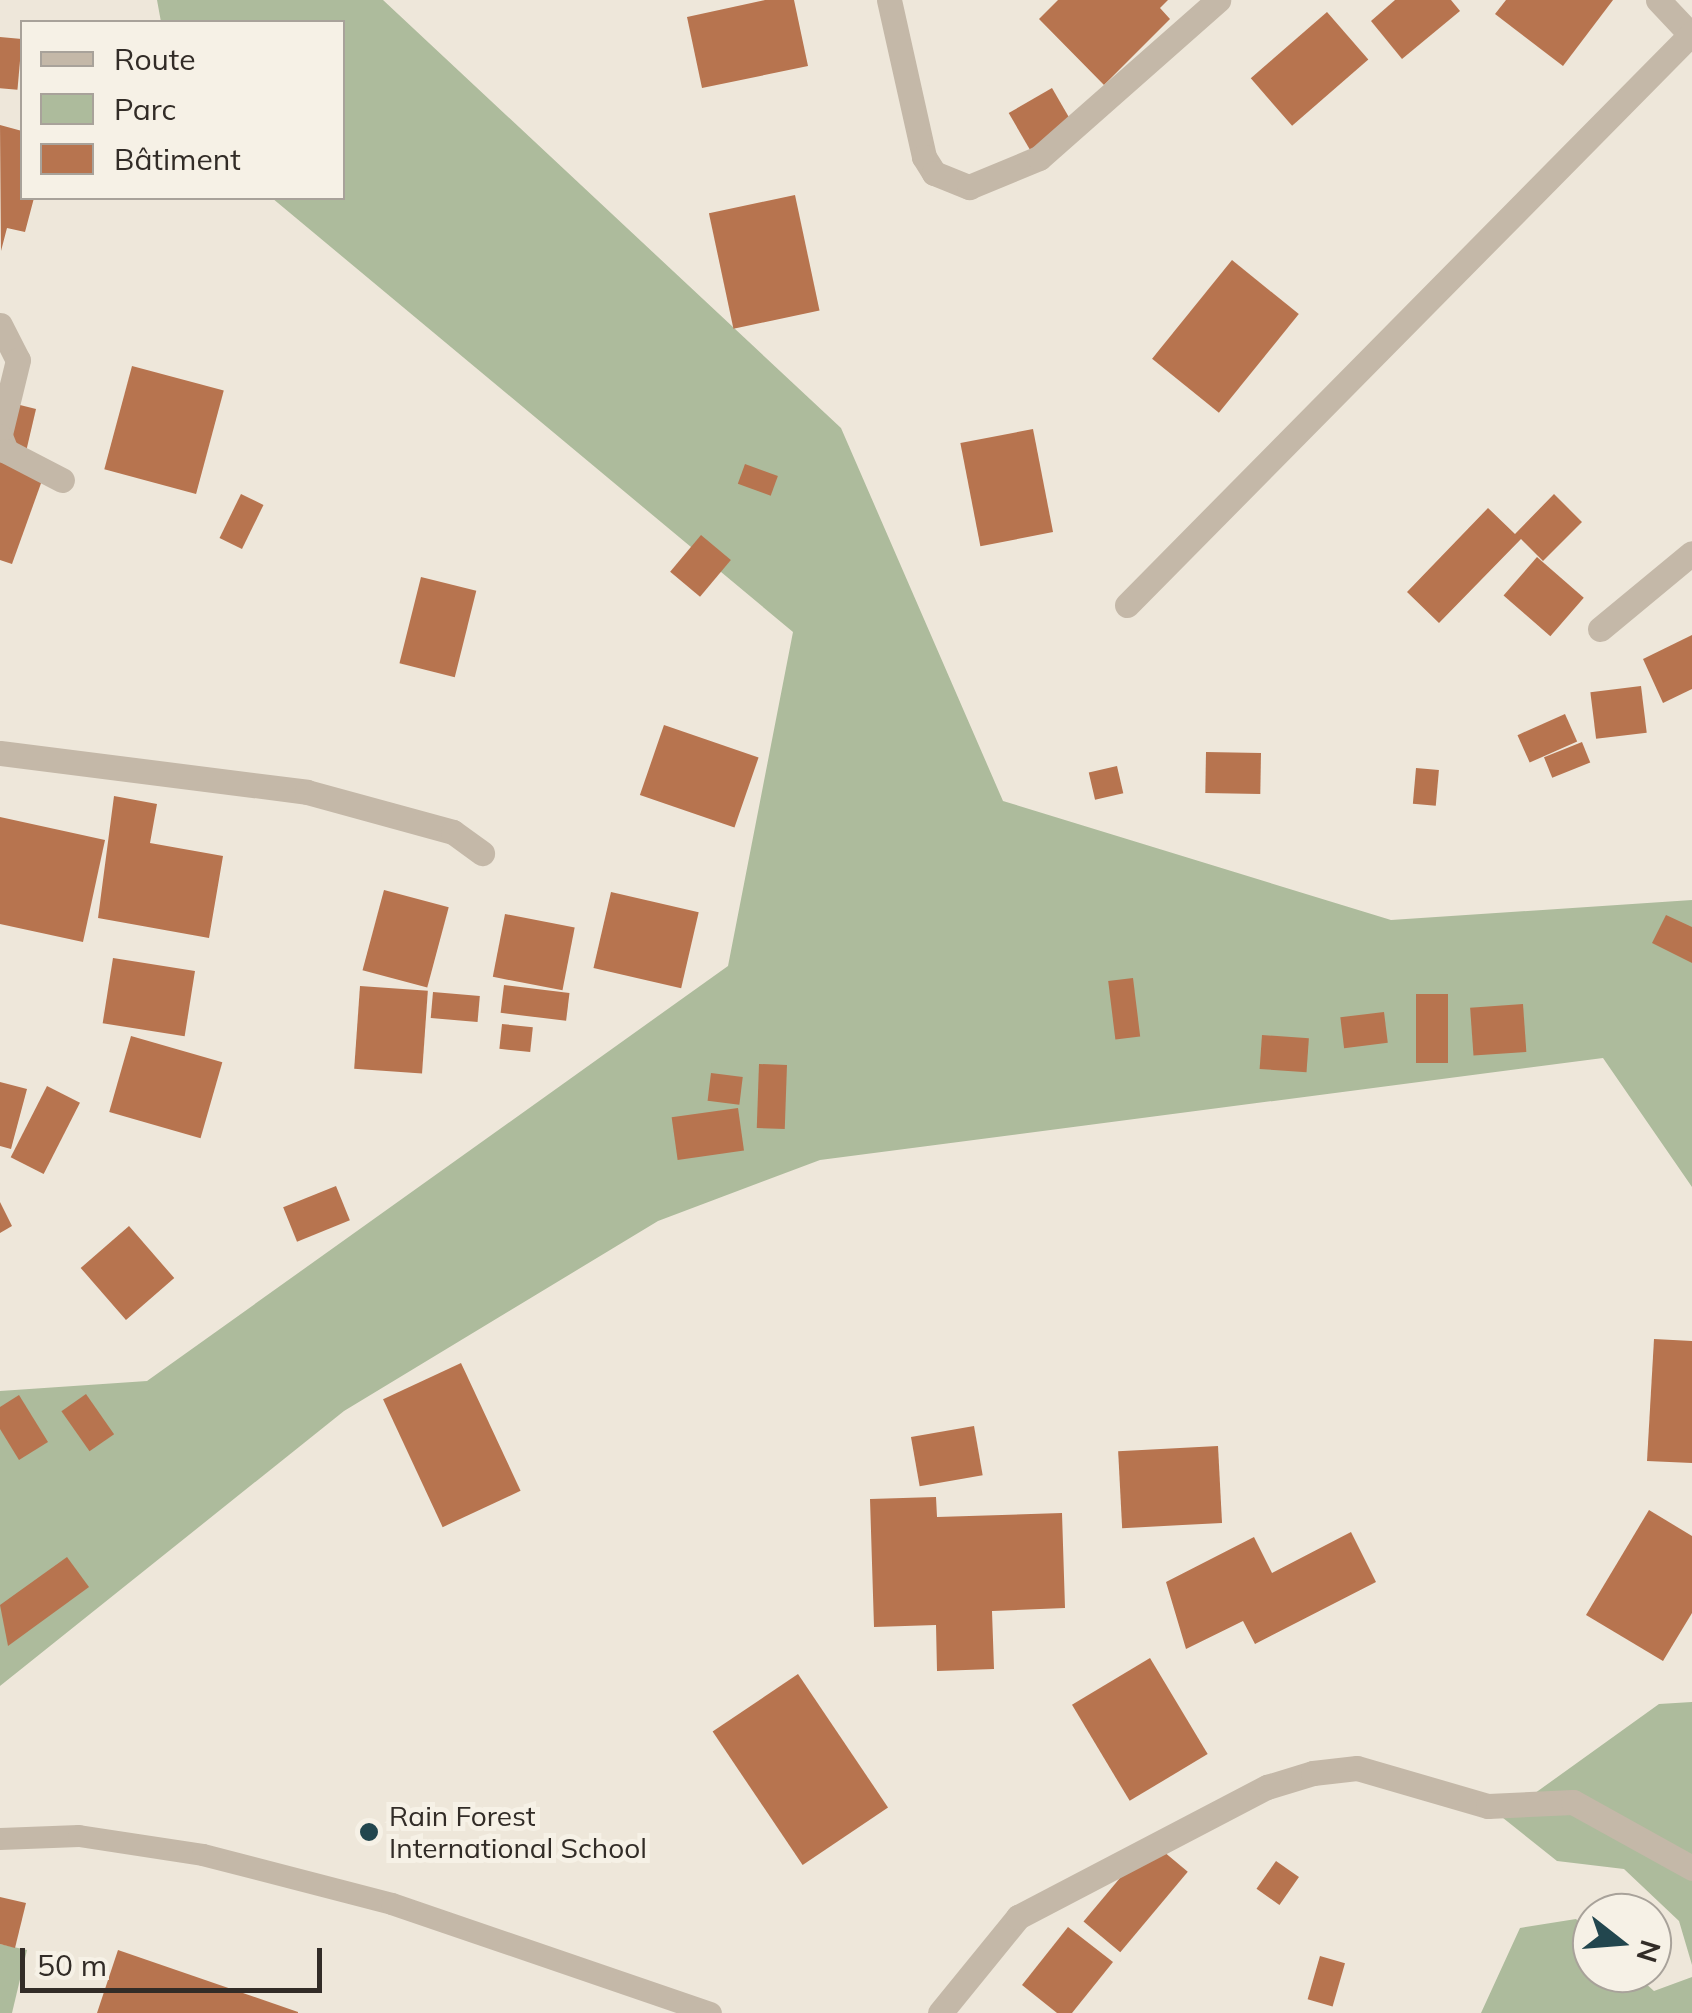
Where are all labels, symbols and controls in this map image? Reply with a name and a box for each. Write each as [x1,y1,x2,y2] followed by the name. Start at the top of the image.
[20,20,345,200] legend
[114,40,196,78] text: Route
[114,90,176,128] text: Parc
[114,140,241,178] text: Bâtiment
[389,1799,647,1865] place label: Rain Forest International School
[358,1821,380,1843] marker: Rain Forest International School
[1572,1893,1672,1993] north arrow
[25,1928,328,1990] scale bar
[1629,1936,1669,1967] text: N
[37,1946,107,1984] text: 50 m

